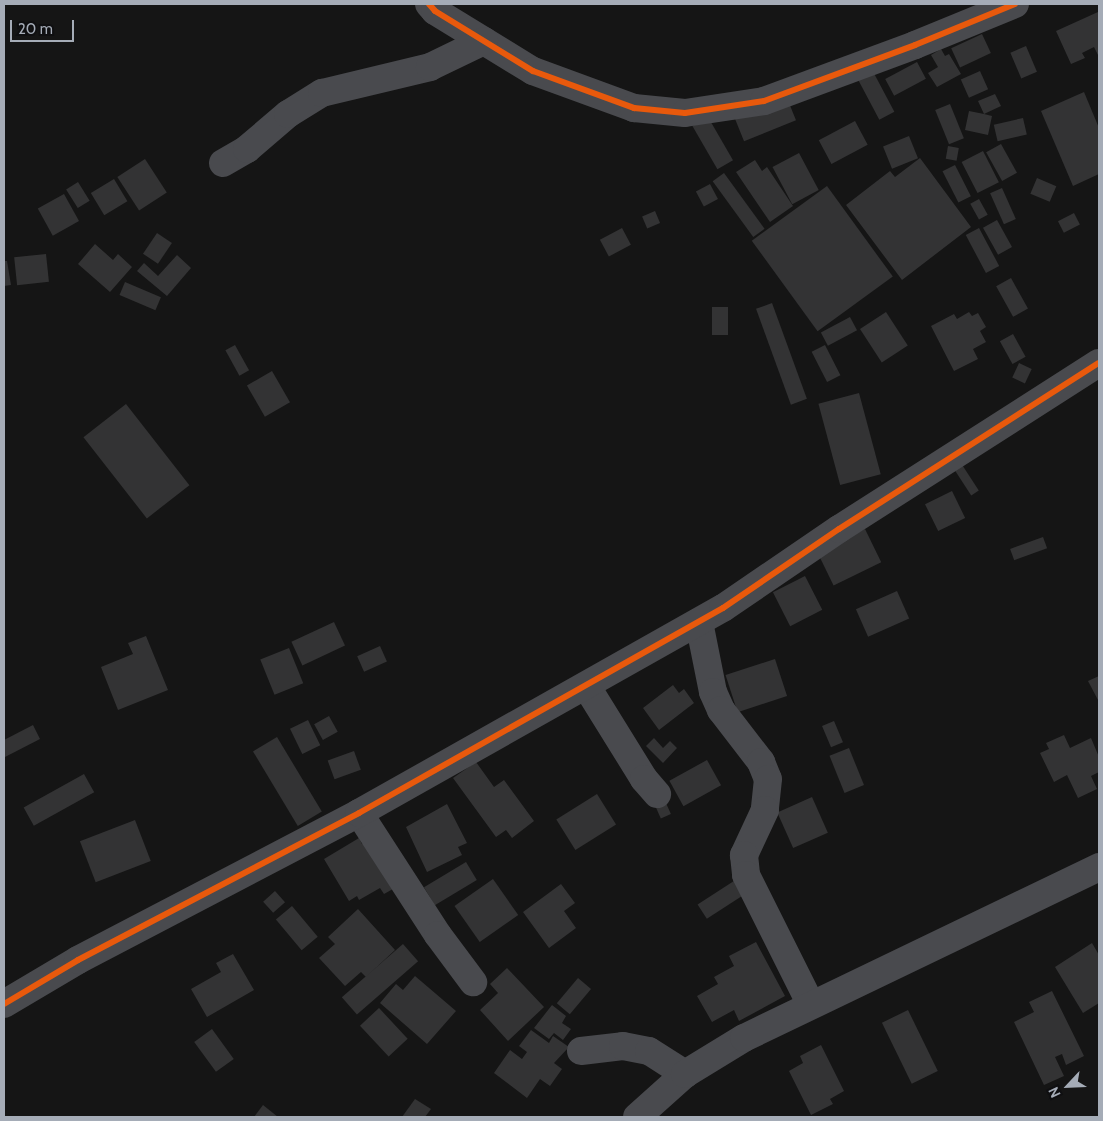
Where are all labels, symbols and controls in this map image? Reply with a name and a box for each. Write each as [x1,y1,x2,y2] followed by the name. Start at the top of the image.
[12,10,76,42] scale bar
[18,20,53,38] text: 20 m
[1043,1061,1093,1111] north arrow
[1044,1084,1065,1101] text: N

